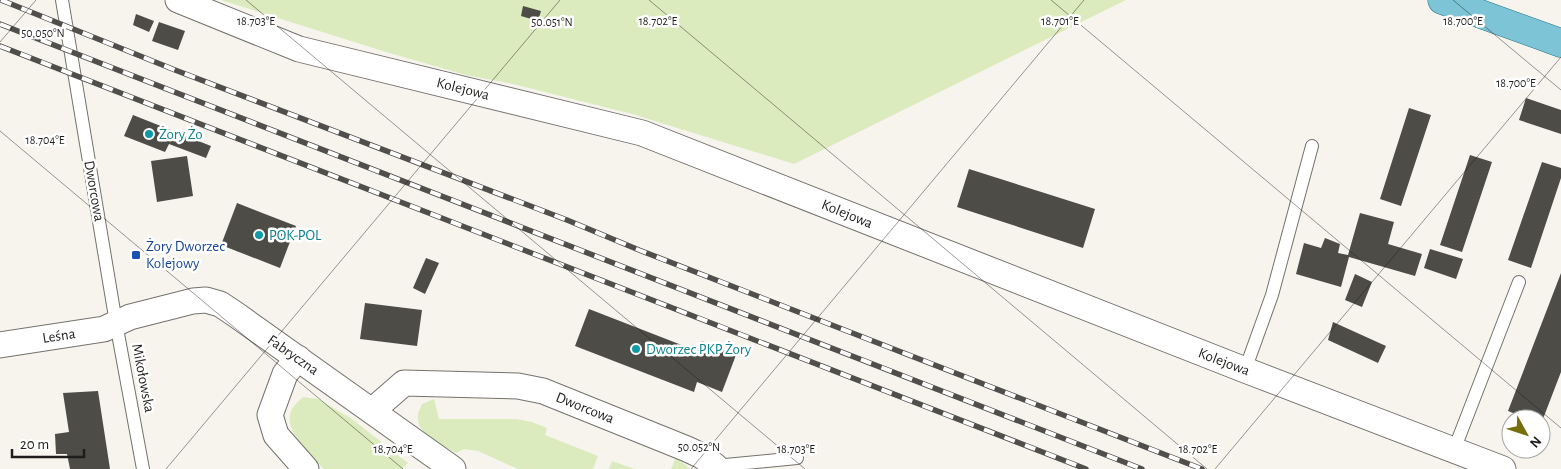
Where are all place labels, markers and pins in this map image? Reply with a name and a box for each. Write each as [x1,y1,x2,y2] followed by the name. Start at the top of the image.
[159,125,203,142] place label: Żory Żo
[143,128,155,140] marker: Żory Żo
[269,228,322,243] place label: POK-POL
[253,229,265,241] marker: POK-POL
[146,237,225,271] place label: Żory Dworzec Kolejowy
[130,249,142,261] marker: Żory Dworzec Kolejowy
[646,340,752,357] place label: Dworzec PKP Żory
[630,343,642,355] marker: Dworzec PKP Żory

